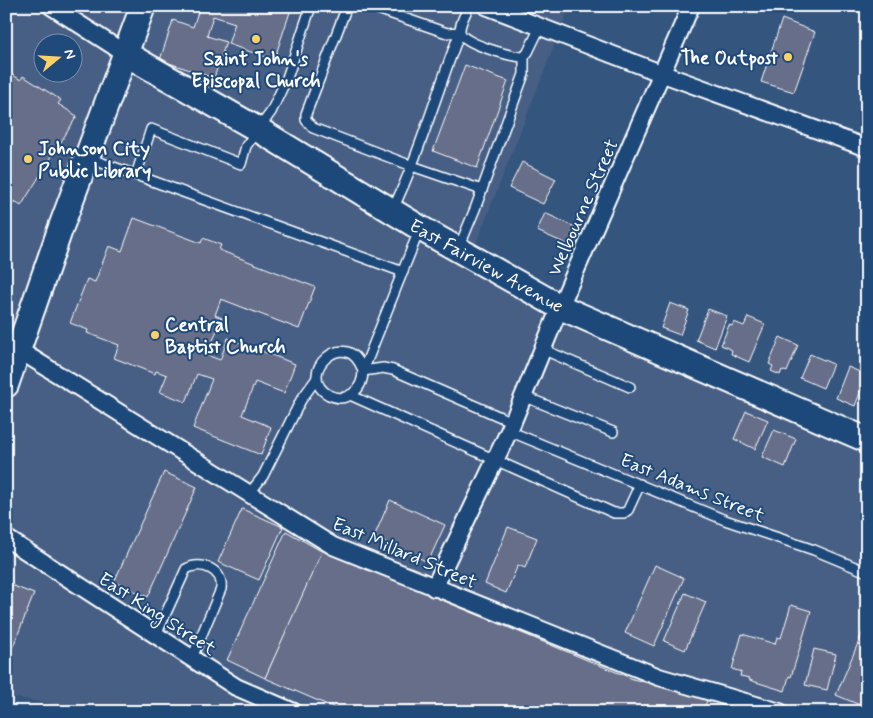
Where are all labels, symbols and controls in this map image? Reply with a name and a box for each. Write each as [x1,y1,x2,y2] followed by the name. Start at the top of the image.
[32,32,82,82] north arrow
[250,33,262,45] marker: Saint John's Episcopal Church
[681,46,779,71] place label: The Outpost
[59,47,79,62] text: N
[191,47,321,94] place label: Saint John's Episcopal Church
[782,51,794,63] marker: The Outpost
[542,135,625,280] street label: Welbourne Street
[38,137,151,184] place label: Johnson City Public Library
[22,153,34,165] marker: Johnson City Public Library
[405,214,568,319] street label: East Fairview Avenue
[165,313,286,360] place label: Central Baptist Church
[149,329,161,341] marker: Central Baptist Church
[616,448,769,529] street label: East Adams Street
[328,512,481,595] street label: East Millard Street
[92,567,221,663] street label: East King Street

